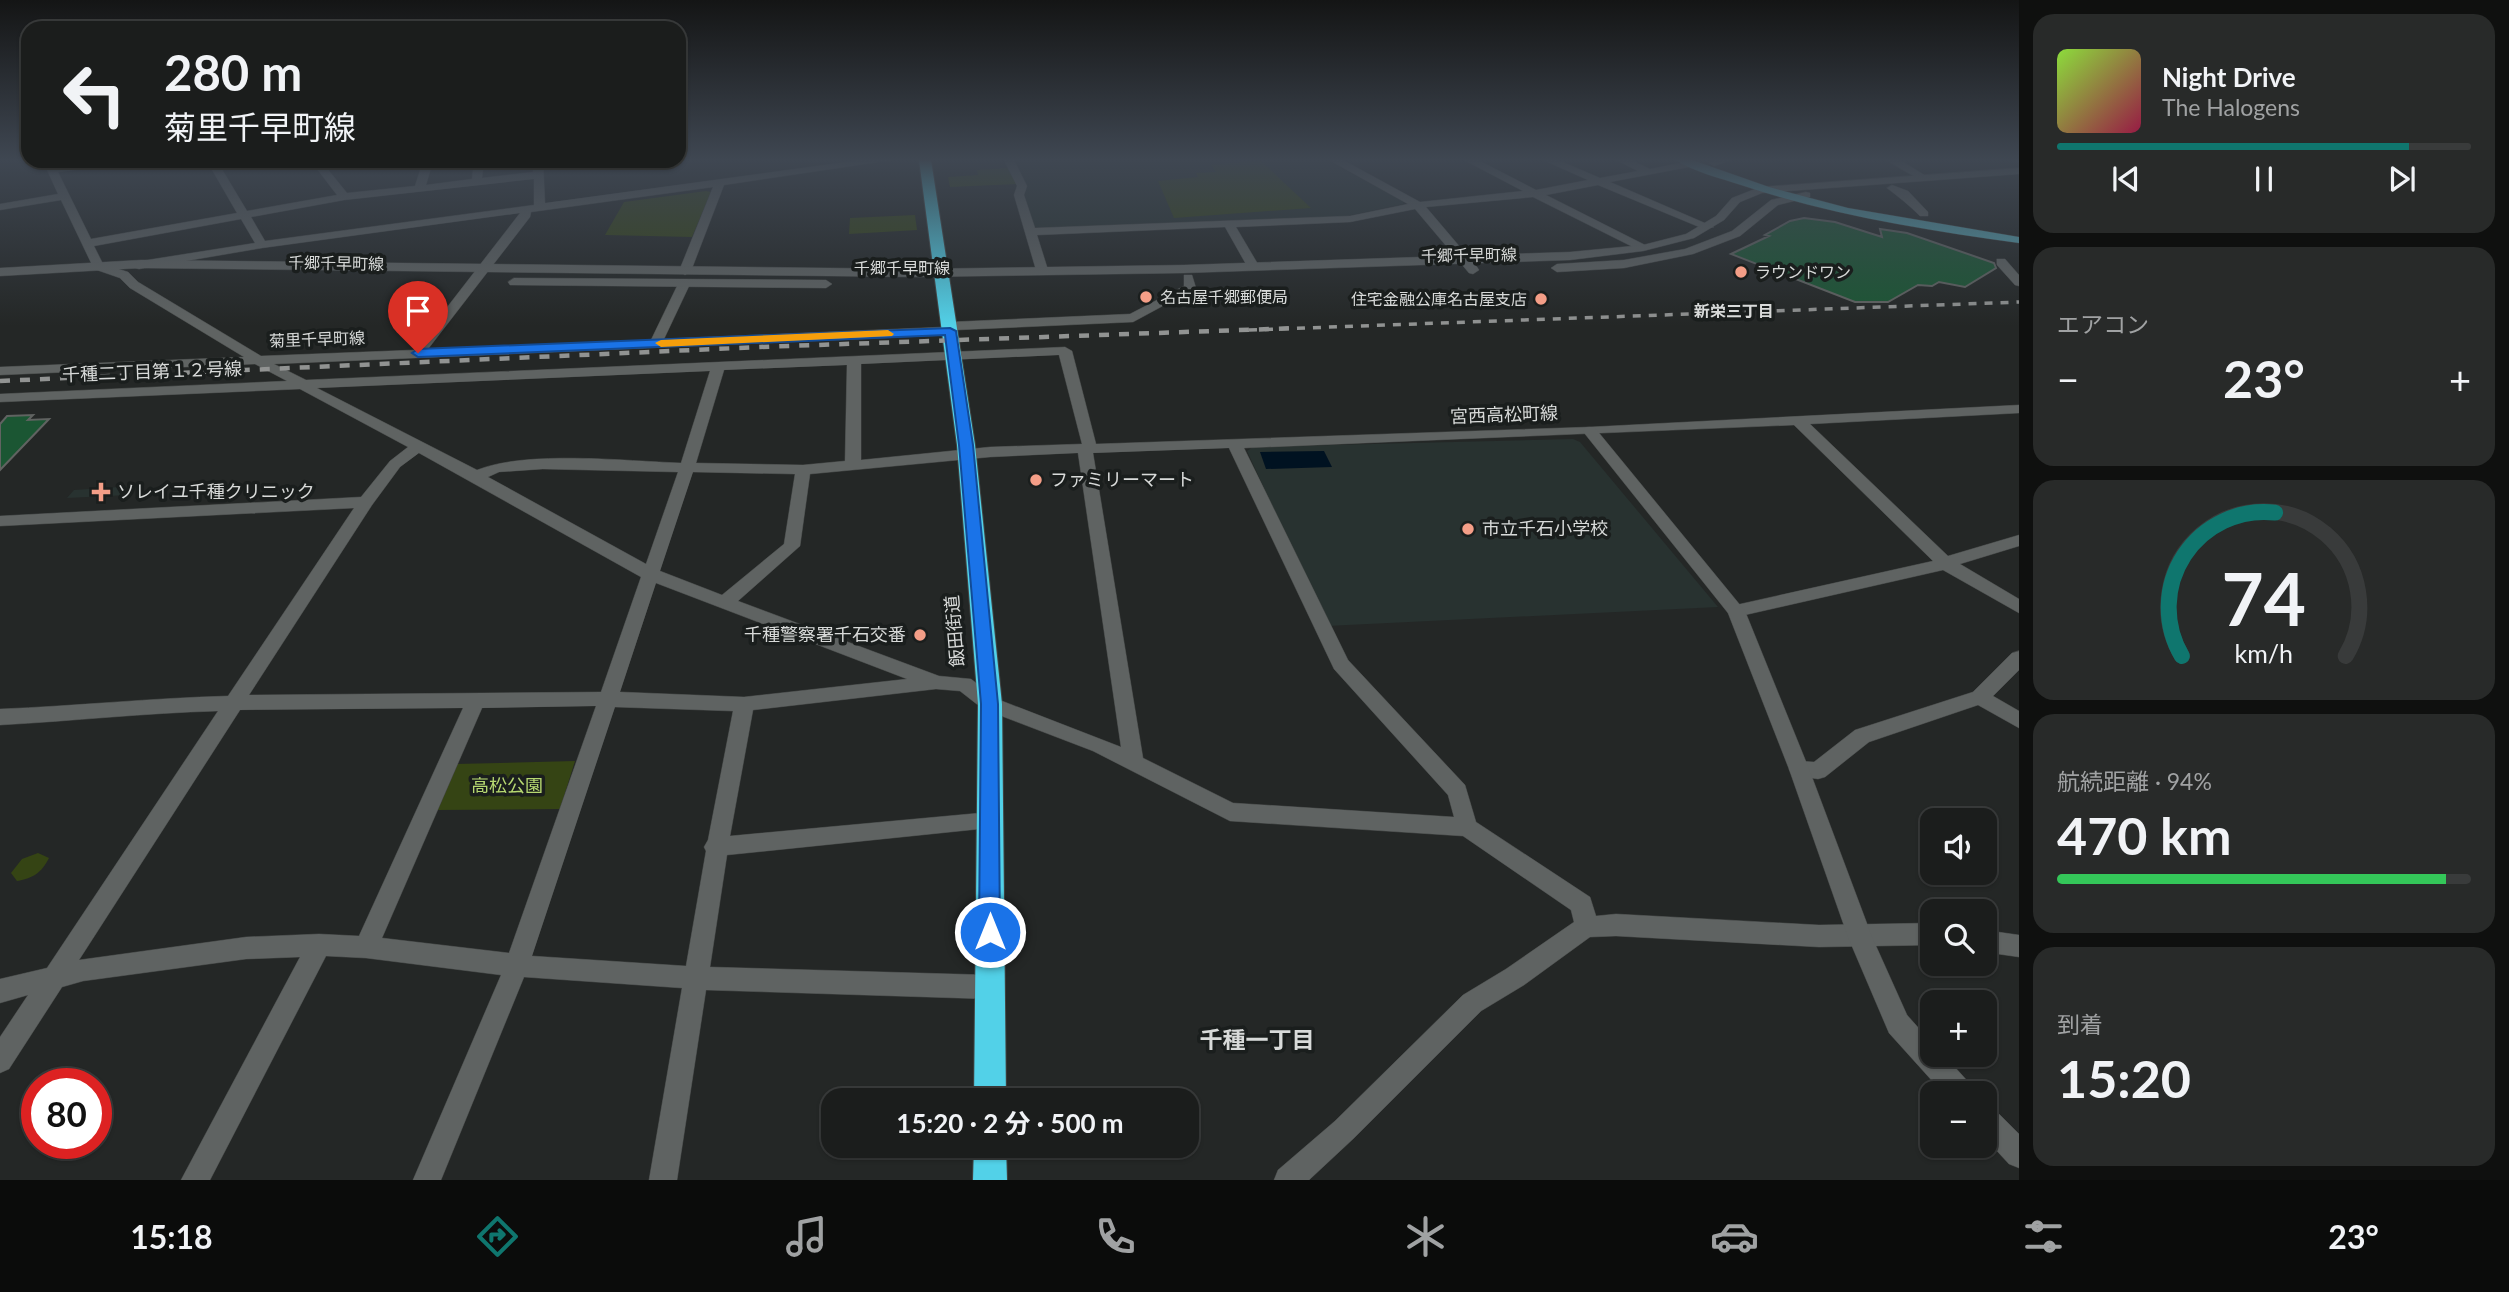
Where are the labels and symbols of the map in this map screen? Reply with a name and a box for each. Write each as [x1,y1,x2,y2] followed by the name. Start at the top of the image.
[1421,244,1517,265] street label: 千郷千早町線
[288,252,384,273] street label: 千郷千早町線
[854,258,950,277] street label: 千郷千早町線
[1755,262,1851,281] place label: ラウンドワン
[1733,264,1749,280] marker: ラウンドワン
[388,281,448,353] pin
[1160,287,1288,306] place label: 名古屋千郷郵便局
[1138,289,1154,305] marker: 名古屋千郷郵便局
[1351,289,1527,308] place label: 住宅金融公庫名古屋支店
[1533,291,1549,307] marker: 住宅金融公庫名古屋支店
[1694,301,1774,320] district label: 新栄三丁目
[269,327,365,350] street label: 菊里千早町線
[62,357,242,385] street label: 千種二丁目第１２号線
[1450,401,1558,427] street label: 宮西高松町線
[1050,468,1194,490] place label: ファミリーマート
[1028,472,1044,488] marker: ファミリーマート
[117,480,315,502] place label: ソレイユ千種クリニック
[91,482,111,502] marker: ソレイユ千種クリニック
[1482,517,1608,539] place label: 市立千石小学校
[1460,521,1476,537] marker: 市立千石小学校
[940,594,968,668] street label: 飯田街道
[744,623,906,645] place label: 千種警察署千石交番
[912,627,928,643] marker: 千種警察署千石交番
[471,774,543,796] park label: 高松公園
[953,895,1027,969] position arrow
[1200,1025,1315,1053] district label: 千種一丁目
[21,1068,112,1159] speed limit sign: 80

